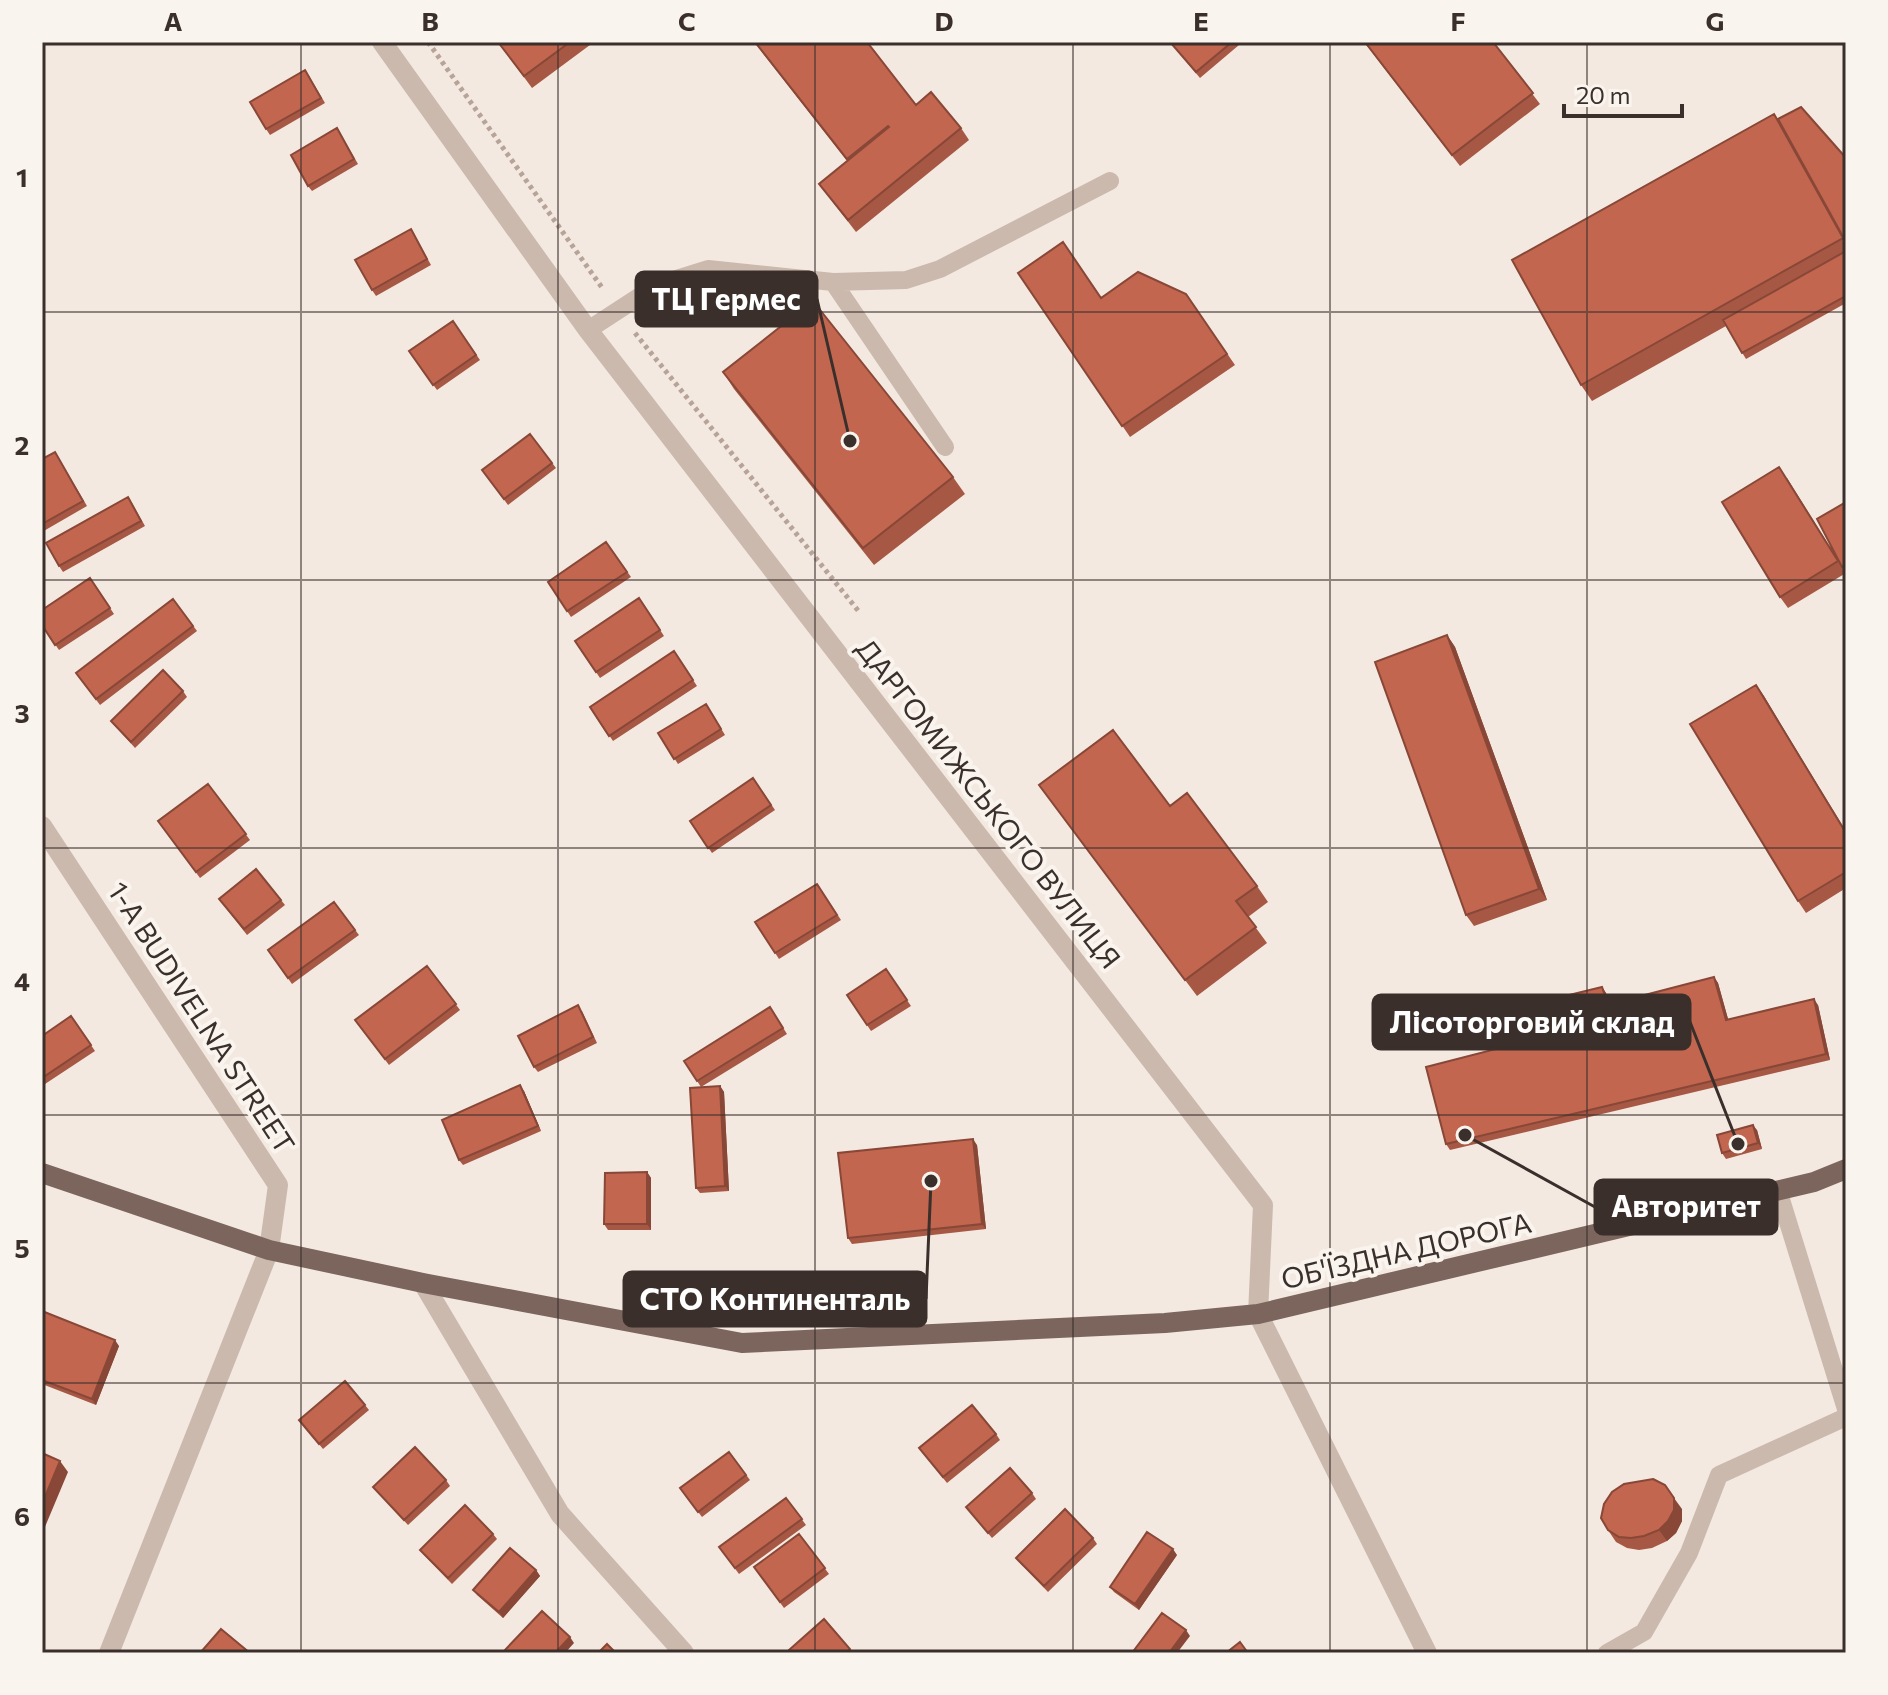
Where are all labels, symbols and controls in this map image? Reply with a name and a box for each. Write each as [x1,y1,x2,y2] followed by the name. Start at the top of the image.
[164,5,183,36] text: A
[421,5,439,36] text: B
[678,5,696,36] text: C
[934,5,954,36] text: D
[1193,5,1209,36] text: E
[1450,5,1466,36] text: F
[1706,5,1724,36] text: G
[1564,68,1682,118] scale bar
[1576,80,1630,109] text: 20 m
[16,161,28,192] text: 1
[636,272,817,326] callout: ТЦ Гермес
[651,279,801,316] text: ТЦ Гермес
[15,429,29,460] text: 2
[850,631,1128,975] street label: ДАРГОМИЖСЬКОГО ВУЛИЦЯ
[14,697,30,728] text: 3
[102,875,302,1159] street label: 1-A BUDIVELNA STREET
[14,965,30,996] text: 4
[1373,995,1690,1049] callout: Лісоторговий склад
[1389,1002,1675,1039] text: Лісоторговий склад
[1595,1180,1777,1234] callout: Авторитет
[1611,1186,1761,1223] text: Авторитет
[1278,1205,1534,1295] street label: ОБ'ЇЗДНА ДОРОГА
[14,1232,30,1263] text: 5
[624,1272,926,1326] callout: СТО Континенталь
[640,1279,910,1316] text: СТО Континенталь
[14,1500,30,1531] text: 6

